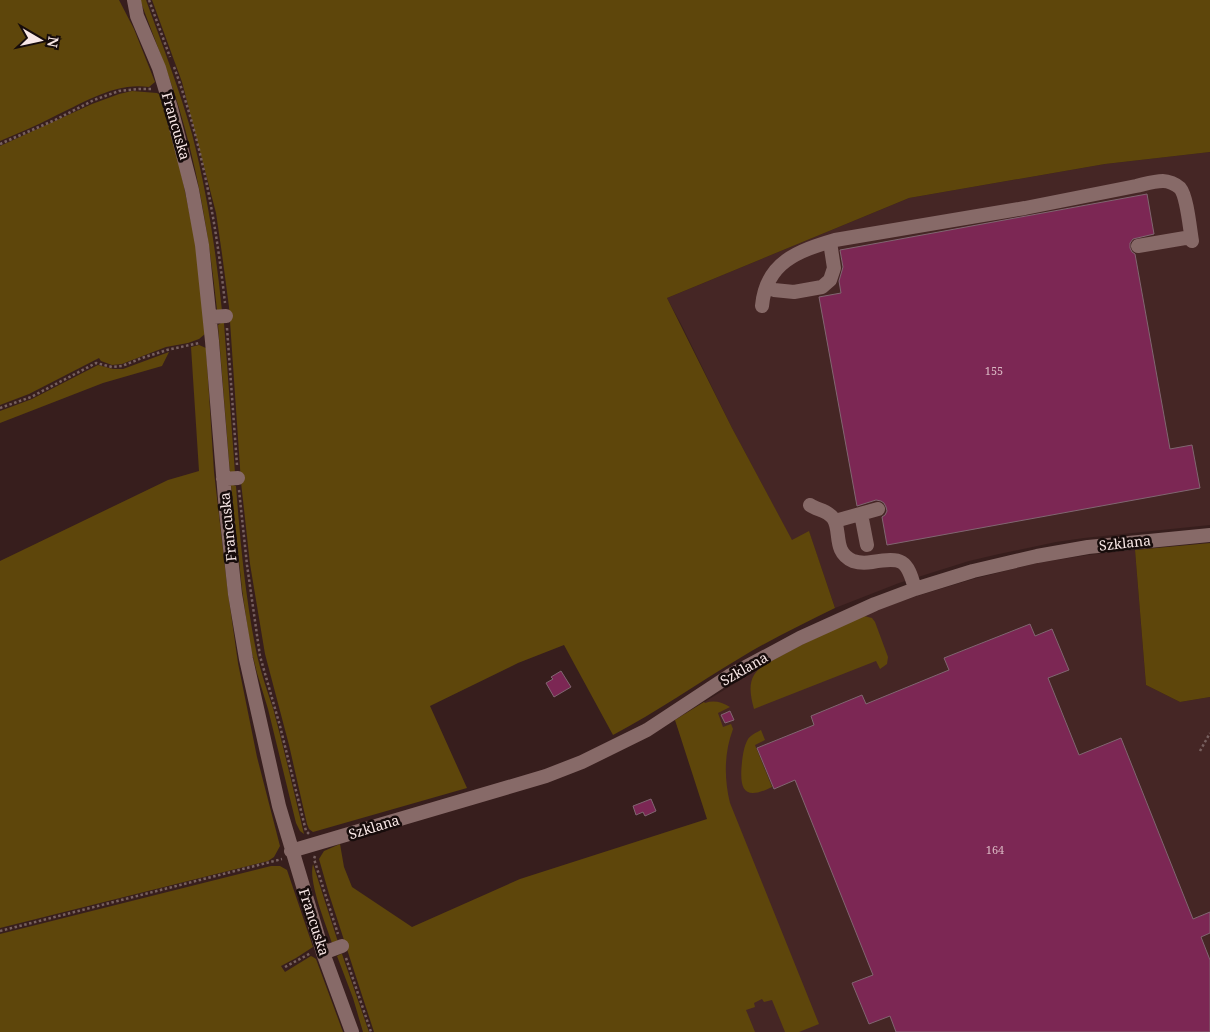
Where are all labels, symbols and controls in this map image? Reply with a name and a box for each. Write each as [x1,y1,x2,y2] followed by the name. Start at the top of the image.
[15,15,65,65] north arrow
[43,35,64,49] text: N
[158,90,195,162] street label: Francuska
[985,363,1003,378] house number: 155
[214,491,241,563] street label: Francuska
[1098,530,1152,555] street label: Szklana
[716,647,771,690] street label: Szklana
[346,810,402,843] street label: Szklana
[986,842,1004,857] house number: 164
[295,886,334,958] street label: Francuska

